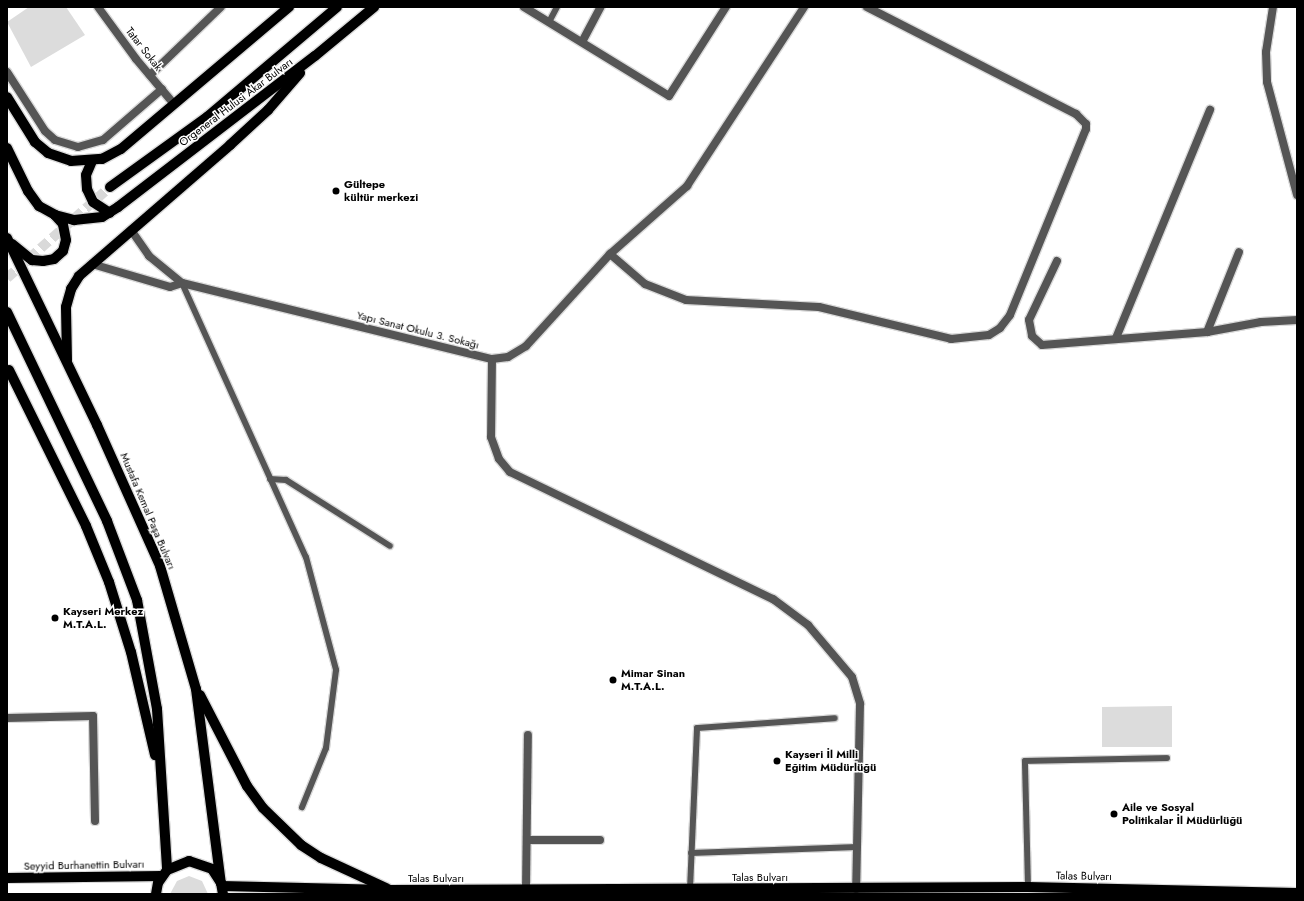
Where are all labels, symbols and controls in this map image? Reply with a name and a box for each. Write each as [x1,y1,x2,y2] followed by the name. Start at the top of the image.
[123,25,165,73] street label: Tatar Sokak
[177,55,295,149] street label: Orgeneral Hulusi Akar Bulvarı
[344,178,418,204] place label: Gültepe kültür merkezi
[331,186,341,196] marker: Gültepe kültür merkezi
[355,308,481,352] street label: Yapı Sanat Okulu 3. Sokağı
[117,451,179,571] street label: Mustafa Kemal Paşa Bulvarı
[63,605,143,631] place label: Kayseri Merkez M.T.A.L.
[50,613,60,623] marker: Kayseri Merkez M.T.A.L.
[621,667,685,693] place label: Mimar Sinan M.T.A.L.
[608,675,618,685] marker: Mimar Sinan M.T.A.L.
[785,748,876,774] place label: Kayseri İl Milli Eğitim Müdürlüğü
[772,756,782,766] marker: Kayseri İl Milli Eğitim Müdürlüğü
[1122,801,1242,827] place label: Aile ve Sosyal Politikalar İl Müdürlüğü
[1109,809,1119,819] marker: Aile ve Sosyal Politikalar İl Müdürlüğü
[24,857,144,873] street label: Seyyid Burhanettin Bulvarı
[1056,869,1112,883] street label: Talas Bulvarı
[732,870,788,884] street label: Talas Bulvarı
[408,871,464,885] street label: Talas Bulvarı

